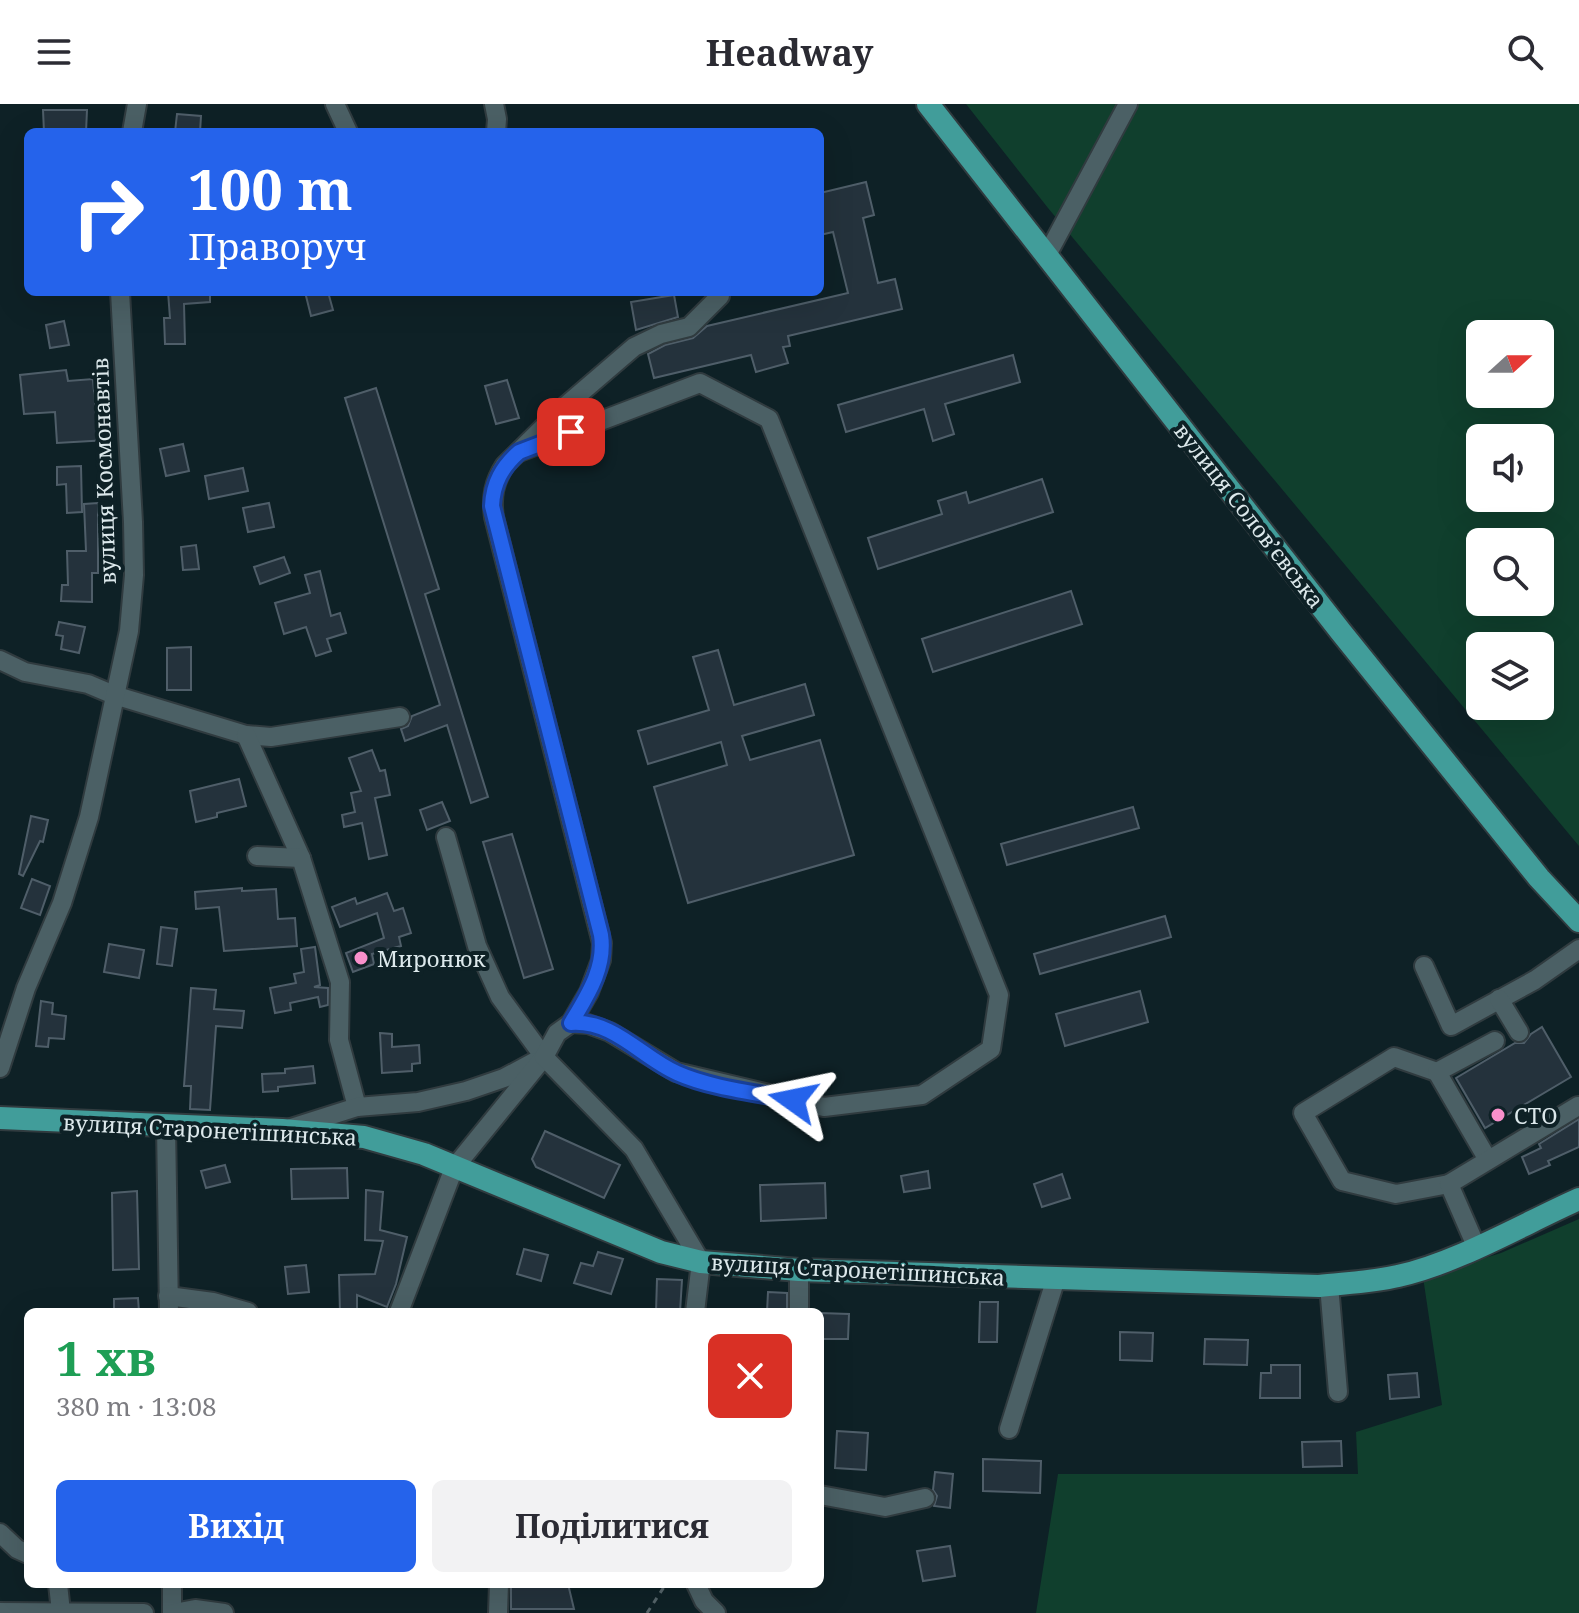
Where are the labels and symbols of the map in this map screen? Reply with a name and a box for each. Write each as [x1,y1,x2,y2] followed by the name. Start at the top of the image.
[1466,320,1554,408] north arrow
[84,357,122,585] street label: вулиця Космонавтів
[537,398,605,466] pin
[1168,416,1332,614] street label: вулиця Соловʼєвська
[377,943,487,973] place label: Миронюк
[352,949,370,967] marker: Миронюк
[751,1058,835,1142] position arrow
[1514,1100,1557,1130] place label: СТО
[62,1106,358,1152] street label: вулиця Старонетішинська
[1489,1106,1507,1124] marker: СТО
[710,1246,1006,1292] street label: вулиця Старонетішинська

